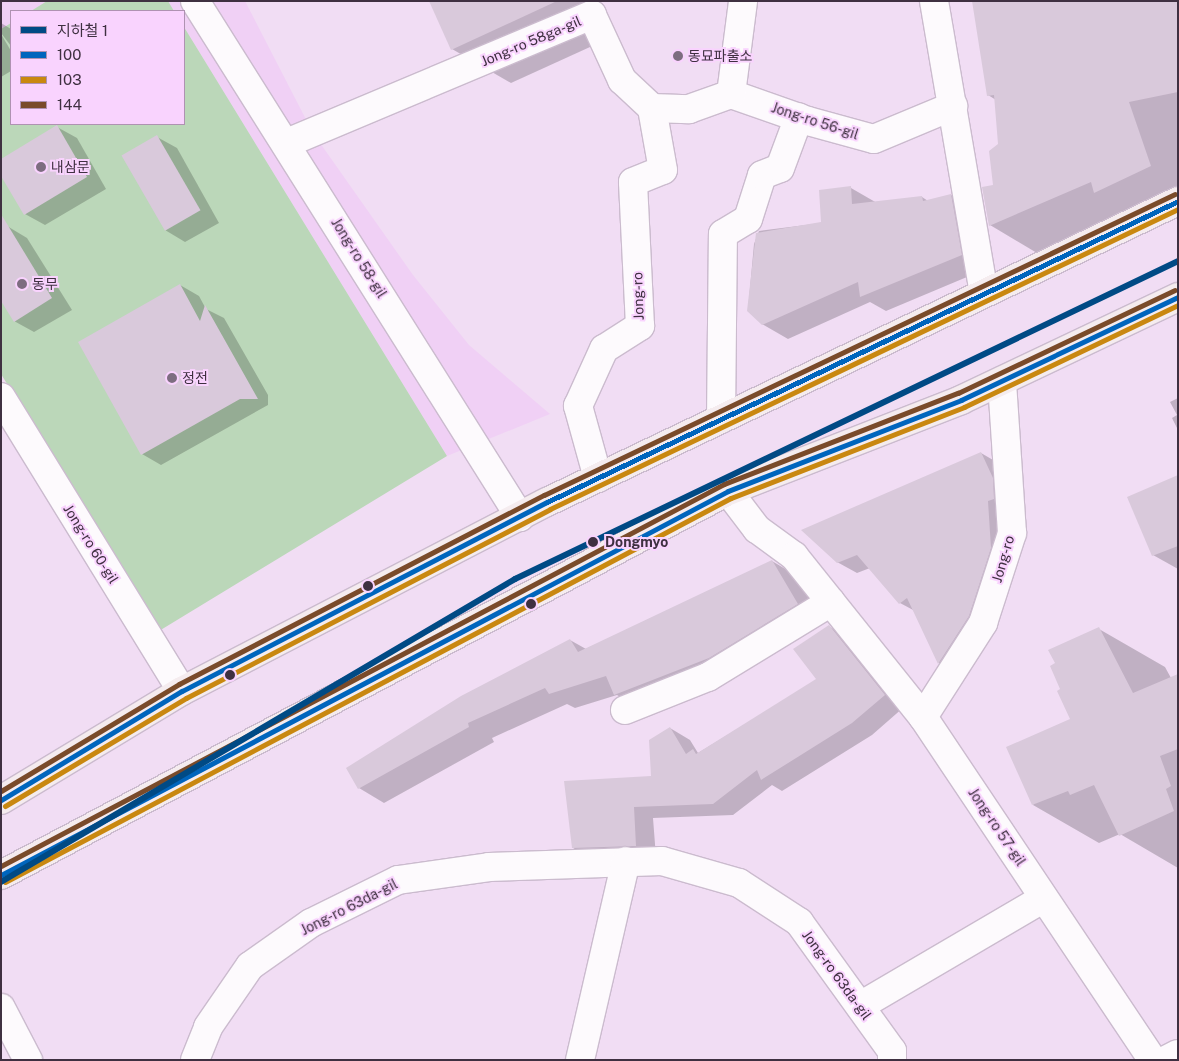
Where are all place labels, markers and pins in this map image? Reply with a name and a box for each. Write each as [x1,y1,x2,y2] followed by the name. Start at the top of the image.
[688,48,752,64] place label: 동묘파출소
[672,50,684,62] marker: 동묘파출소
[51,159,90,175] place label: 내삼문
[35,161,47,173] marker: 내삼문
[32,276,58,292] place label: 동무
[16,278,28,290] marker: 동무
[182,370,208,386] place label: 정전
[166,372,178,384] marker: 정전
[585,534,601,550] marker: Dongmyo
[605,534,668,550] place label: Dongmyo
[363,581,373,591] unlabelled marker
[526,599,536,609] unlabelled marker
[225,670,235,680] unlabelled marker

